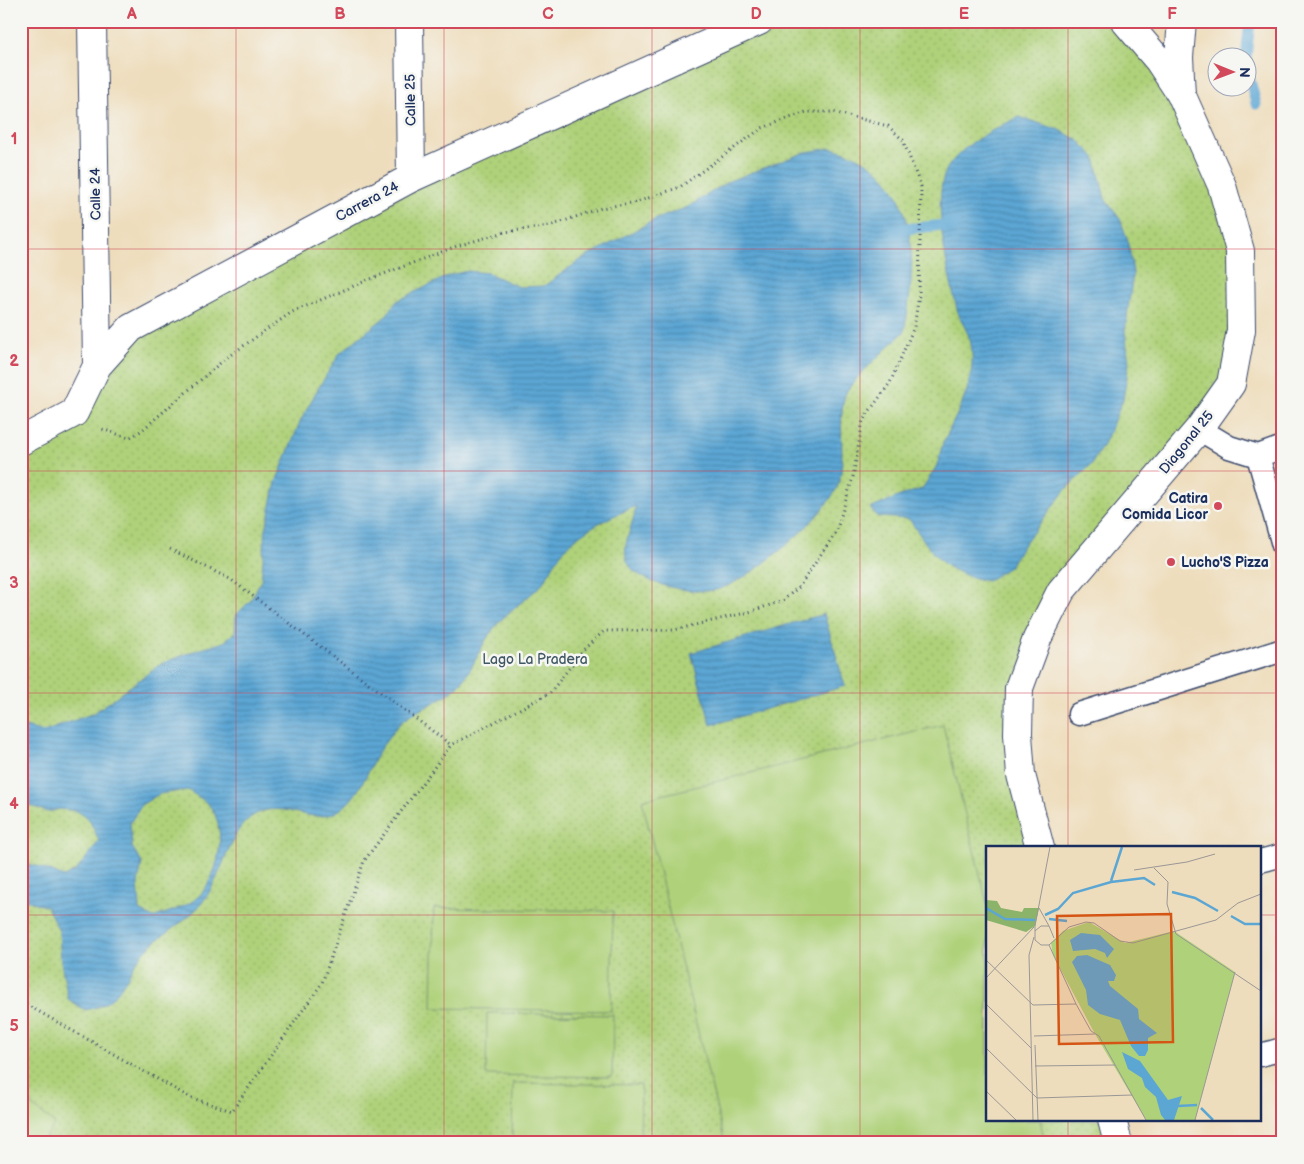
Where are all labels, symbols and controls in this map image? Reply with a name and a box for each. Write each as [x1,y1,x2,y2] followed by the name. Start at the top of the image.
[126,5,137,24] text: A
[334,5,346,24] text: B
[542,5,554,24] text: C
[750,5,762,24] text: D
[959,5,969,24] text: E
[1167,5,1177,24] text: F
[1206,48,1256,98] north arrow
[1236,67,1253,78] text: N
[402,74,419,126] street label: Calle 25
[11,130,17,149] text: 1
[87,167,104,220] street label: Calle 24
[333,178,402,225] street label: Carrera 24
[9,352,19,371] text: 2
[1156,407,1217,477] street label: Diagonal 25
[1122,490,1208,523] place label: Catira Comida Licor
[1212,500,1224,512] marker: Catira Comida Licor
[1181,554,1269,571] place label: Lucho'S Pizza
[1165,556,1177,568] marker: Lucho'S Pizza
[9,574,19,593] text: 3
[482,651,588,668] park label: Lago La Pradera
[9,795,19,814] text: 4
[986,846,1262,1122] inset map
[9,1017,19,1036] text: 5

